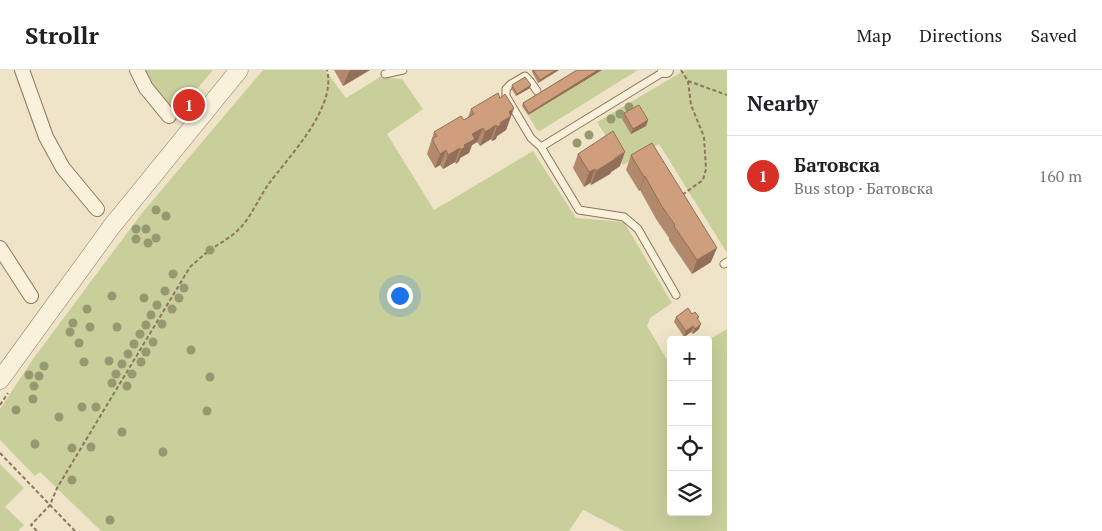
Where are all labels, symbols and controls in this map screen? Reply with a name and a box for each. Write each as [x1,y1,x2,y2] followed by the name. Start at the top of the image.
[25,19,99,51] text: Strollr
[856,23,891,47] text: Map
[919,23,1002,47] text: Directions
[1030,23,1077,47] text: Saved
[173,86,205,124] pin: 1
[747,89,818,117] text: Nearby
[794,152,880,177] text: Батовска
[758,165,768,187] text: 1
[1039,165,1082,187] text: 160 m
[794,177,933,199] text: Bus stop · Батовска
[387,283,413,309] your location
[667,336,712,516] map controls
[667,336,712,381] button: +
[667,381,712,426] button: −
[667,426,712,471] button: locate
[667,471,712,516] button: layers

